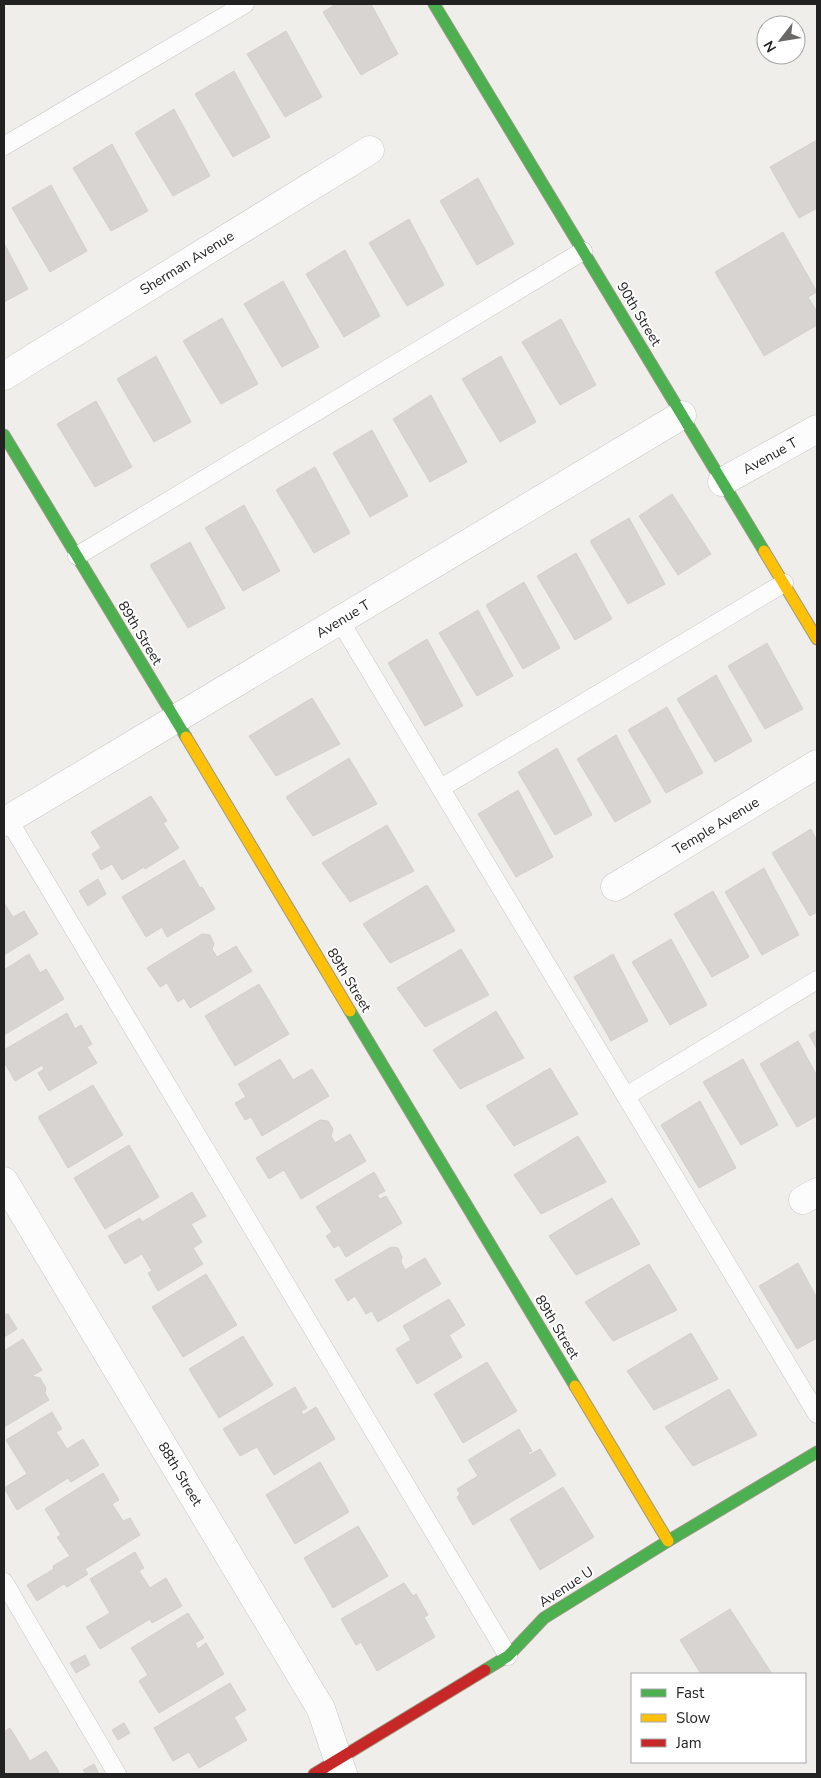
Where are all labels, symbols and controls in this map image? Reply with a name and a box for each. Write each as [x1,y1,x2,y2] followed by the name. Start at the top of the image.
[756,15,806,65] north arrow
[759,37,781,56] text: N
[136,226,238,300] street label: Sherman Avenue
[612,278,666,350] street label: 90th Street
[739,433,801,479] street label: Avenue T
[313,595,374,643] street label: Avenue T
[113,597,167,669] street label: 89th Street
[669,793,763,859] street label: Temple Avenue
[322,944,376,1016] street label: 89th Street
[530,1291,584,1363] street label: 89th Street
[153,1438,207,1510] street label: 88th Street
[535,1562,597,1612] street label: Avenue U
[631,1673,806,1763] legend
[676,1683,705,1703] text: Fast
[676,1708,711,1728] text: Slow
[675,1733,702,1753] text: Jam

